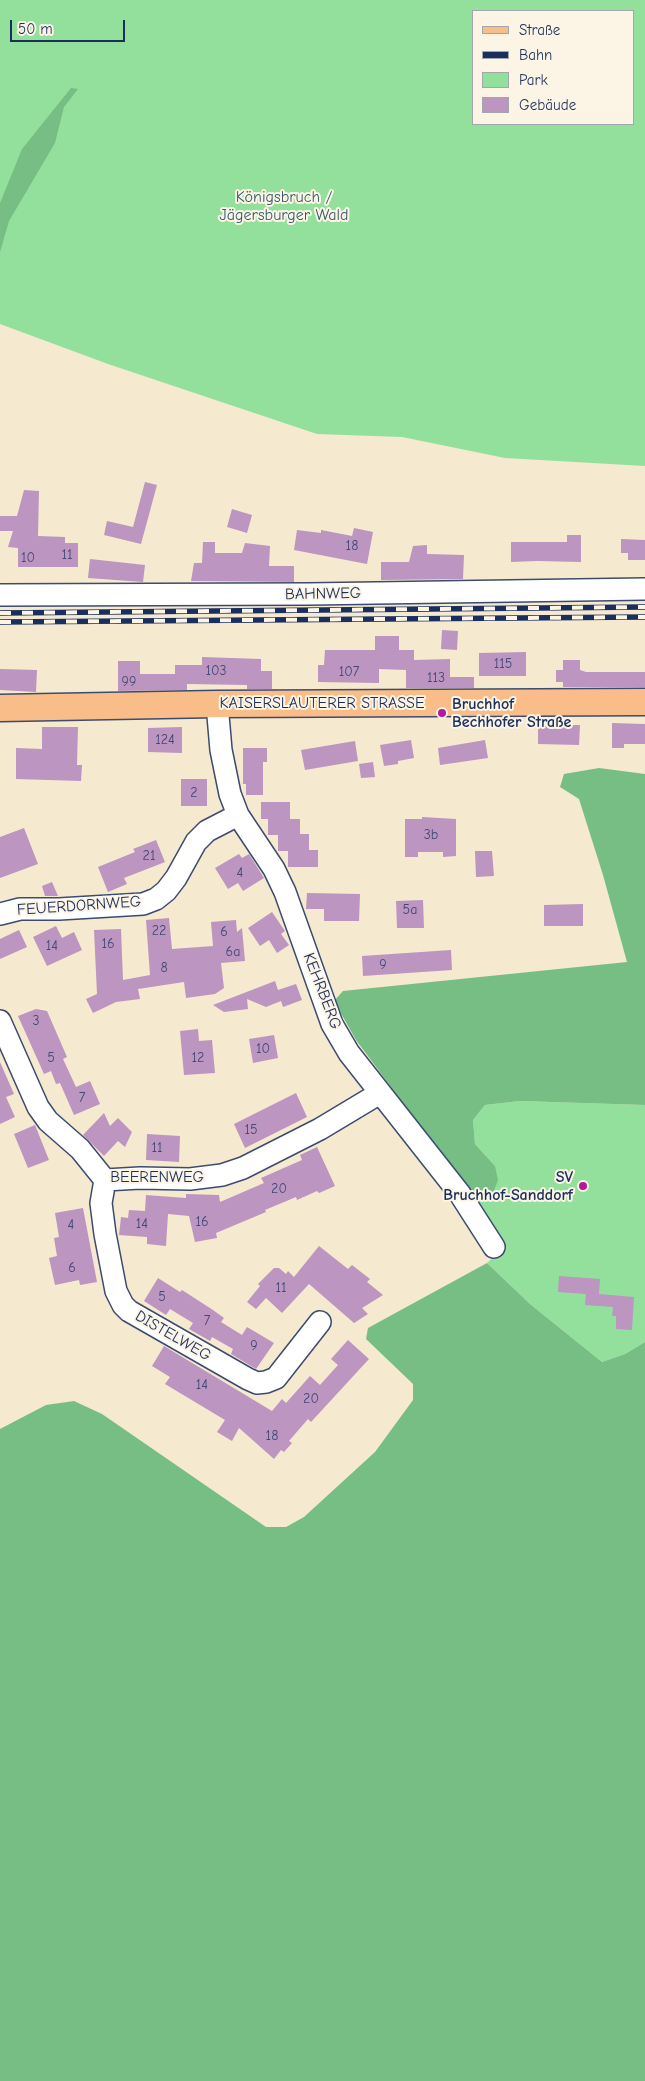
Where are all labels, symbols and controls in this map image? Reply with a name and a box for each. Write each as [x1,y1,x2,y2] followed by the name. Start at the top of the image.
[12,10,128,42] scale bar
[472,10,635,125] legend
[18,20,53,38] text: 50 m
[519,21,560,39] text: Straße
[519,46,552,64] text: Bahn
[519,71,548,89] text: Park
[519,96,576,114] text: Gebäude
[220,187,348,225] park label: Königsbruch / Jägersburger Wald
[346,538,358,554] house number: 18
[61,547,73,563] house number: 11
[21,550,35,566] house number: 10
[285,584,361,604] street label: BAHNWEG
[494,656,512,672] house number: 115
[205,663,227,679] house number: 103
[339,664,359,680] house number: 107
[427,670,445,686] house number: 113
[122,674,136,690] house number: 99
[219,693,425,713] street label: KAISERSLAUTERER STRASSE
[452,694,571,732] place label: Bruchhof Bechhofer Straße
[436,707,448,719] marker: Bruchhof Bechhofer Straße
[155,732,175,748] house number: 124
[190,785,198,801] house number: 2
[424,827,438,843] house number: 3b
[143,848,155,864] house number: 21
[237,865,243,881] house number: 4
[16,892,142,920] street label: FEUERDORNWEG
[403,902,417,918] house number: 5a
[152,923,166,939] house number: 22
[220,924,228,940] house number: 6
[101,936,115,952] house number: 16
[46,938,58,954] house number: 14
[226,944,240,960] house number: 6a
[299,950,345,1032] street label: KEHRBERG
[379,957,387,973] house number: 9
[160,960,168,976] house number: 8
[32,1013,40,1029] house number: 3
[256,1041,270,1057] house number: 10
[47,1050,55,1066] house number: 5
[192,1050,204,1066] house number: 12
[79,1090,85,1106] house number: 7
[244,1122,258,1138] house number: 15
[151,1140,163,1156] house number: 11
[110,1167,204,1187] street label: BEERENWEG
[443,1167,573,1205] place label: SV Bruchhof-Sanddorf
[577,1180,589,1192] marker: SV Bruchhof-Sanddorf
[271,1181,287,1197] house number: 20
[195,1214,209,1230] house number: 16
[136,1216,148,1232] house number: 14
[68,1217,74,1233] house number: 4
[68,1260,76,1276] house number: 6
[275,1280,287,1296] house number: 11
[158,1289,166,1305] house number: 5
[132,1307,214,1365] street label: DISTELWEG
[204,1313,210,1329] house number: 7
[250,1338,258,1354] house number: 9
[196,1377,208,1393] house number: 14
[303,1391,319,1407] house number: 20
[266,1428,278,1444] house number: 18

